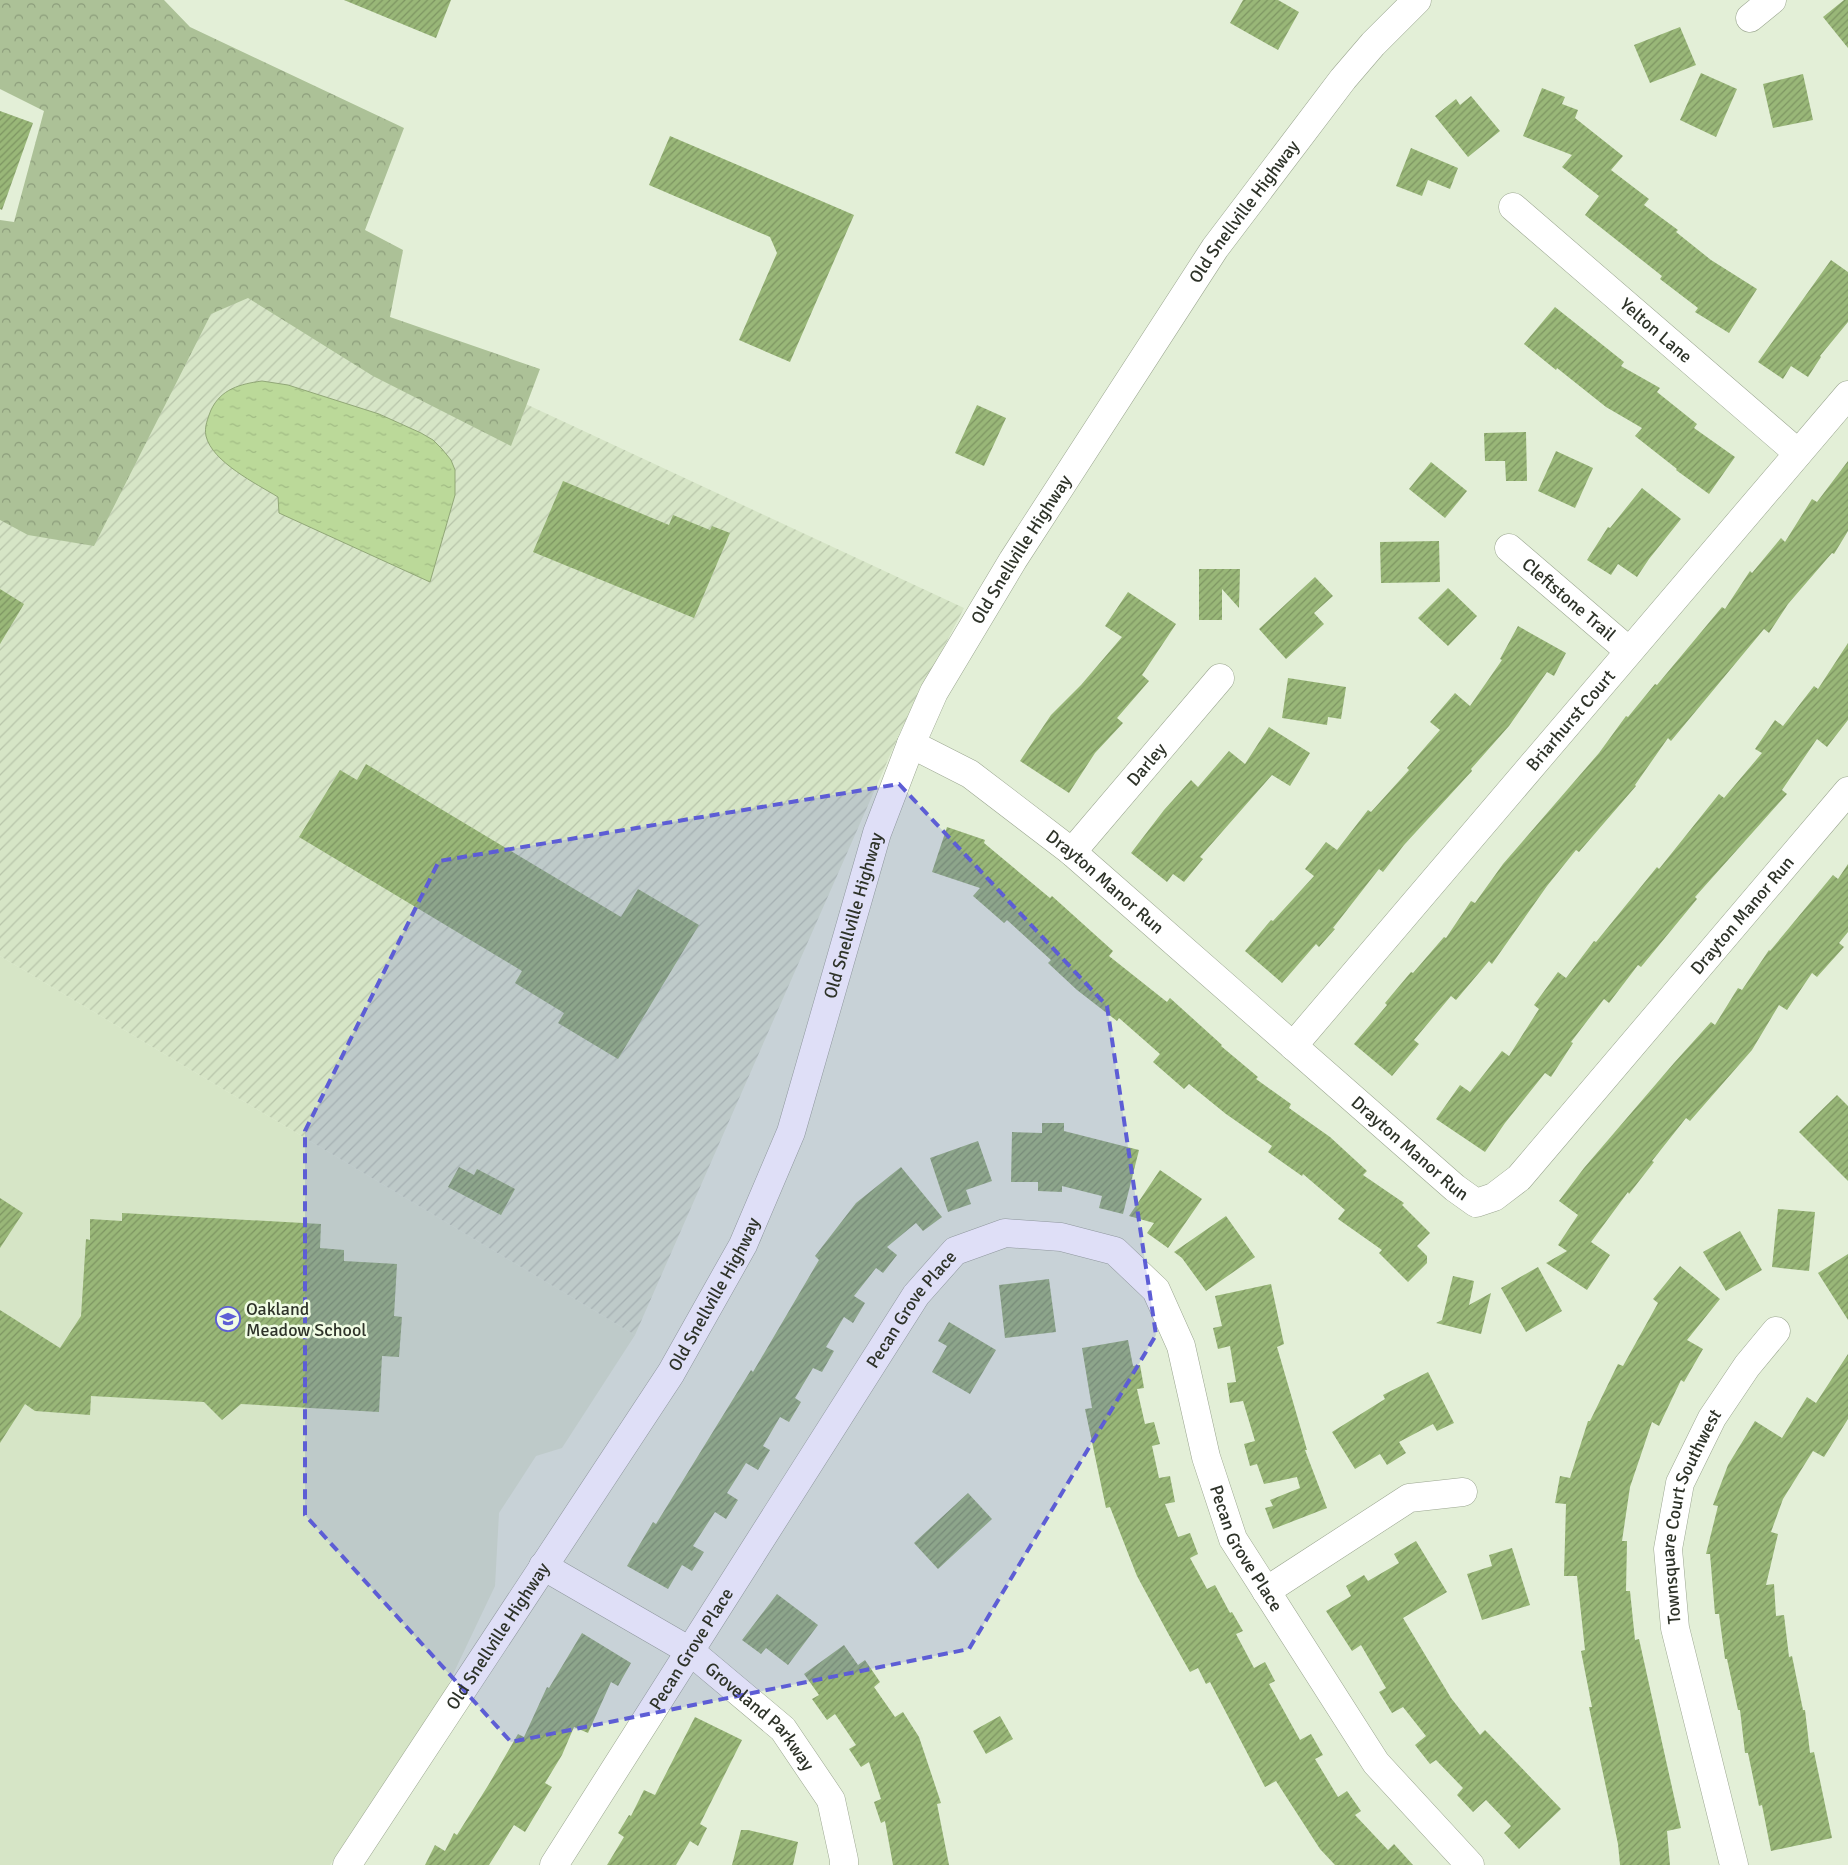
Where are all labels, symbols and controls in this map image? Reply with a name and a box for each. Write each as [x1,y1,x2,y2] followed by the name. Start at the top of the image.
[1184,135,1304,287] street label: Old Snellville Highway
[1615,293,1697,368] street label: Yelton Lane
[966,470,1076,628] street label: Old Snellville Highway
[1517,553,1620,646] street label: Cleftstone Trail
[1521,665,1620,775] street label: Briarhurst Court
[1122,738,1171,790] street label: Darley
[1042,825,1168,939] street label: Drayton Manor Run
[819,829,888,1001] street label: Old Snellville Highway
[1686,852,1799,979] street label: Drayton Manor Run
[1347,1091,1473,1205] street label: Drayton Manor Run
[663,1213,765,1375] street label: Old Snellville Highway
[862,1246,961,1372] street label: Pecan Grove Place
[246,1298,367,1341] place label: Oakland Meadow School
[215,1306,241,1332] school or university icon: Oakland Meadow School
[1657,1405,1726,1625] street label: Townsquare Court Southwest
[1205,1482,1287,1616] street label: Pecan Grove Place
[441,1558,554,1714] street label: Old Snellville Highway
[644,1584,738,1714] street label: Pecan Grove Place
[700,1657,819,1776] street label: Groveland Parkway

